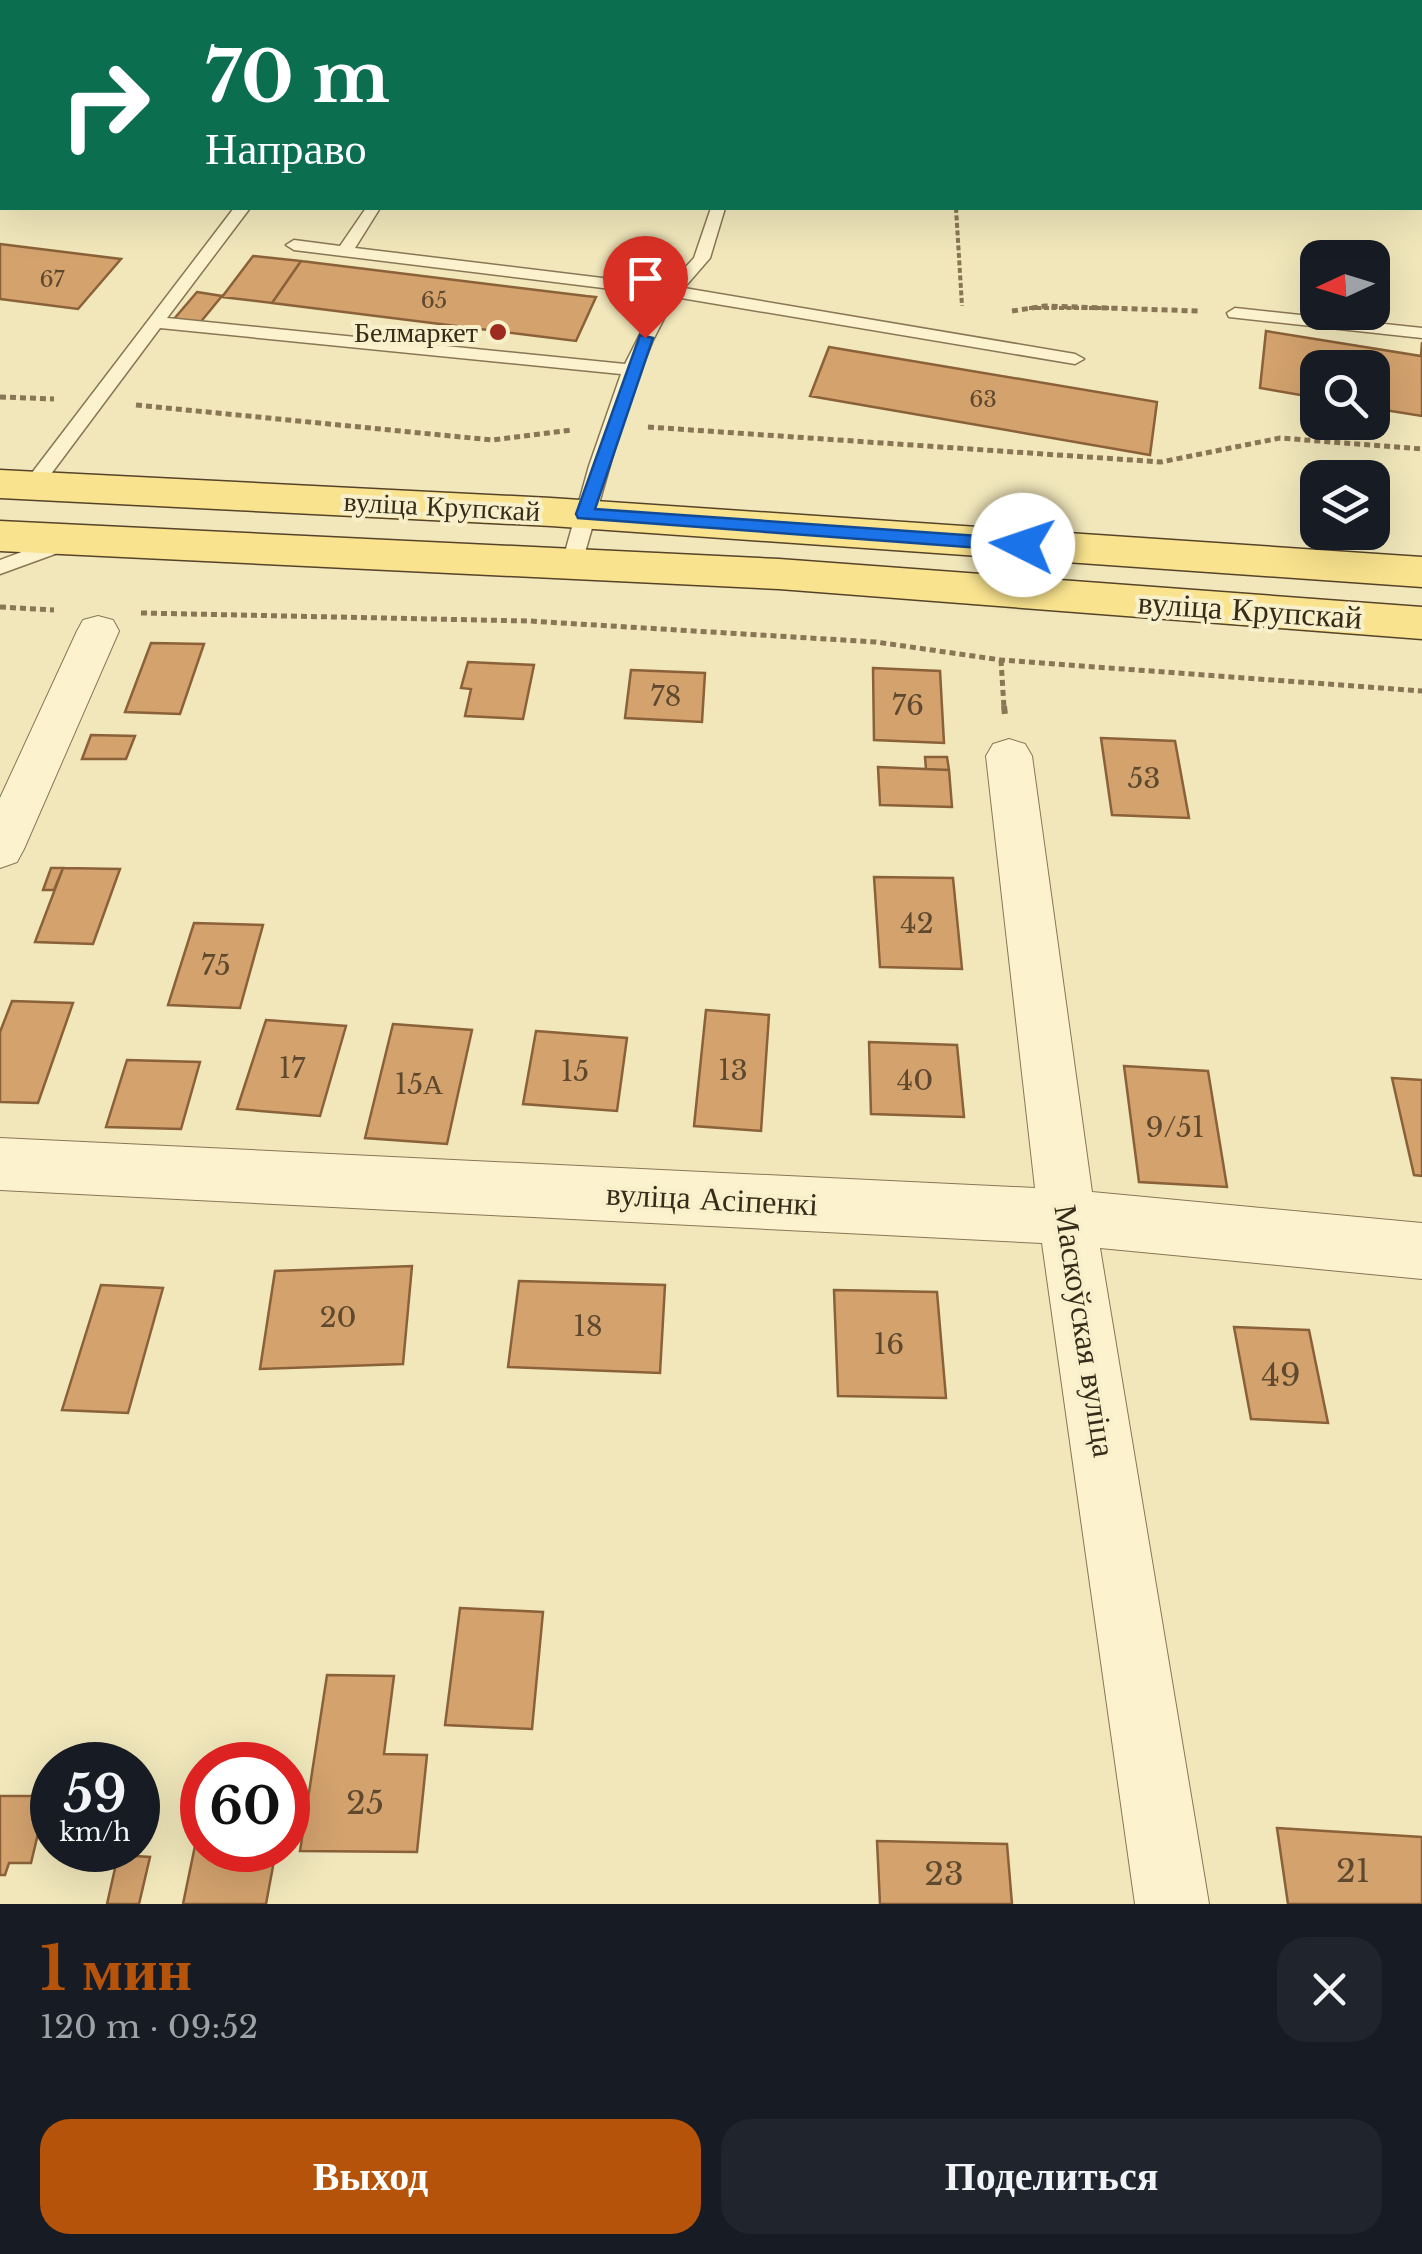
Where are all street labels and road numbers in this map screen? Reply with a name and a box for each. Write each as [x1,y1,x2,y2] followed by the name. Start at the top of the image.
[343,484,541,529] street label: вуліца Крупскай
[1137,582,1363,638] street label: вуліца Крупскай
[605,1173,819,1225] street label: вуліца Асіпенкі
[1045,1202,1125,1460] street label: Маскоўская вуліца

